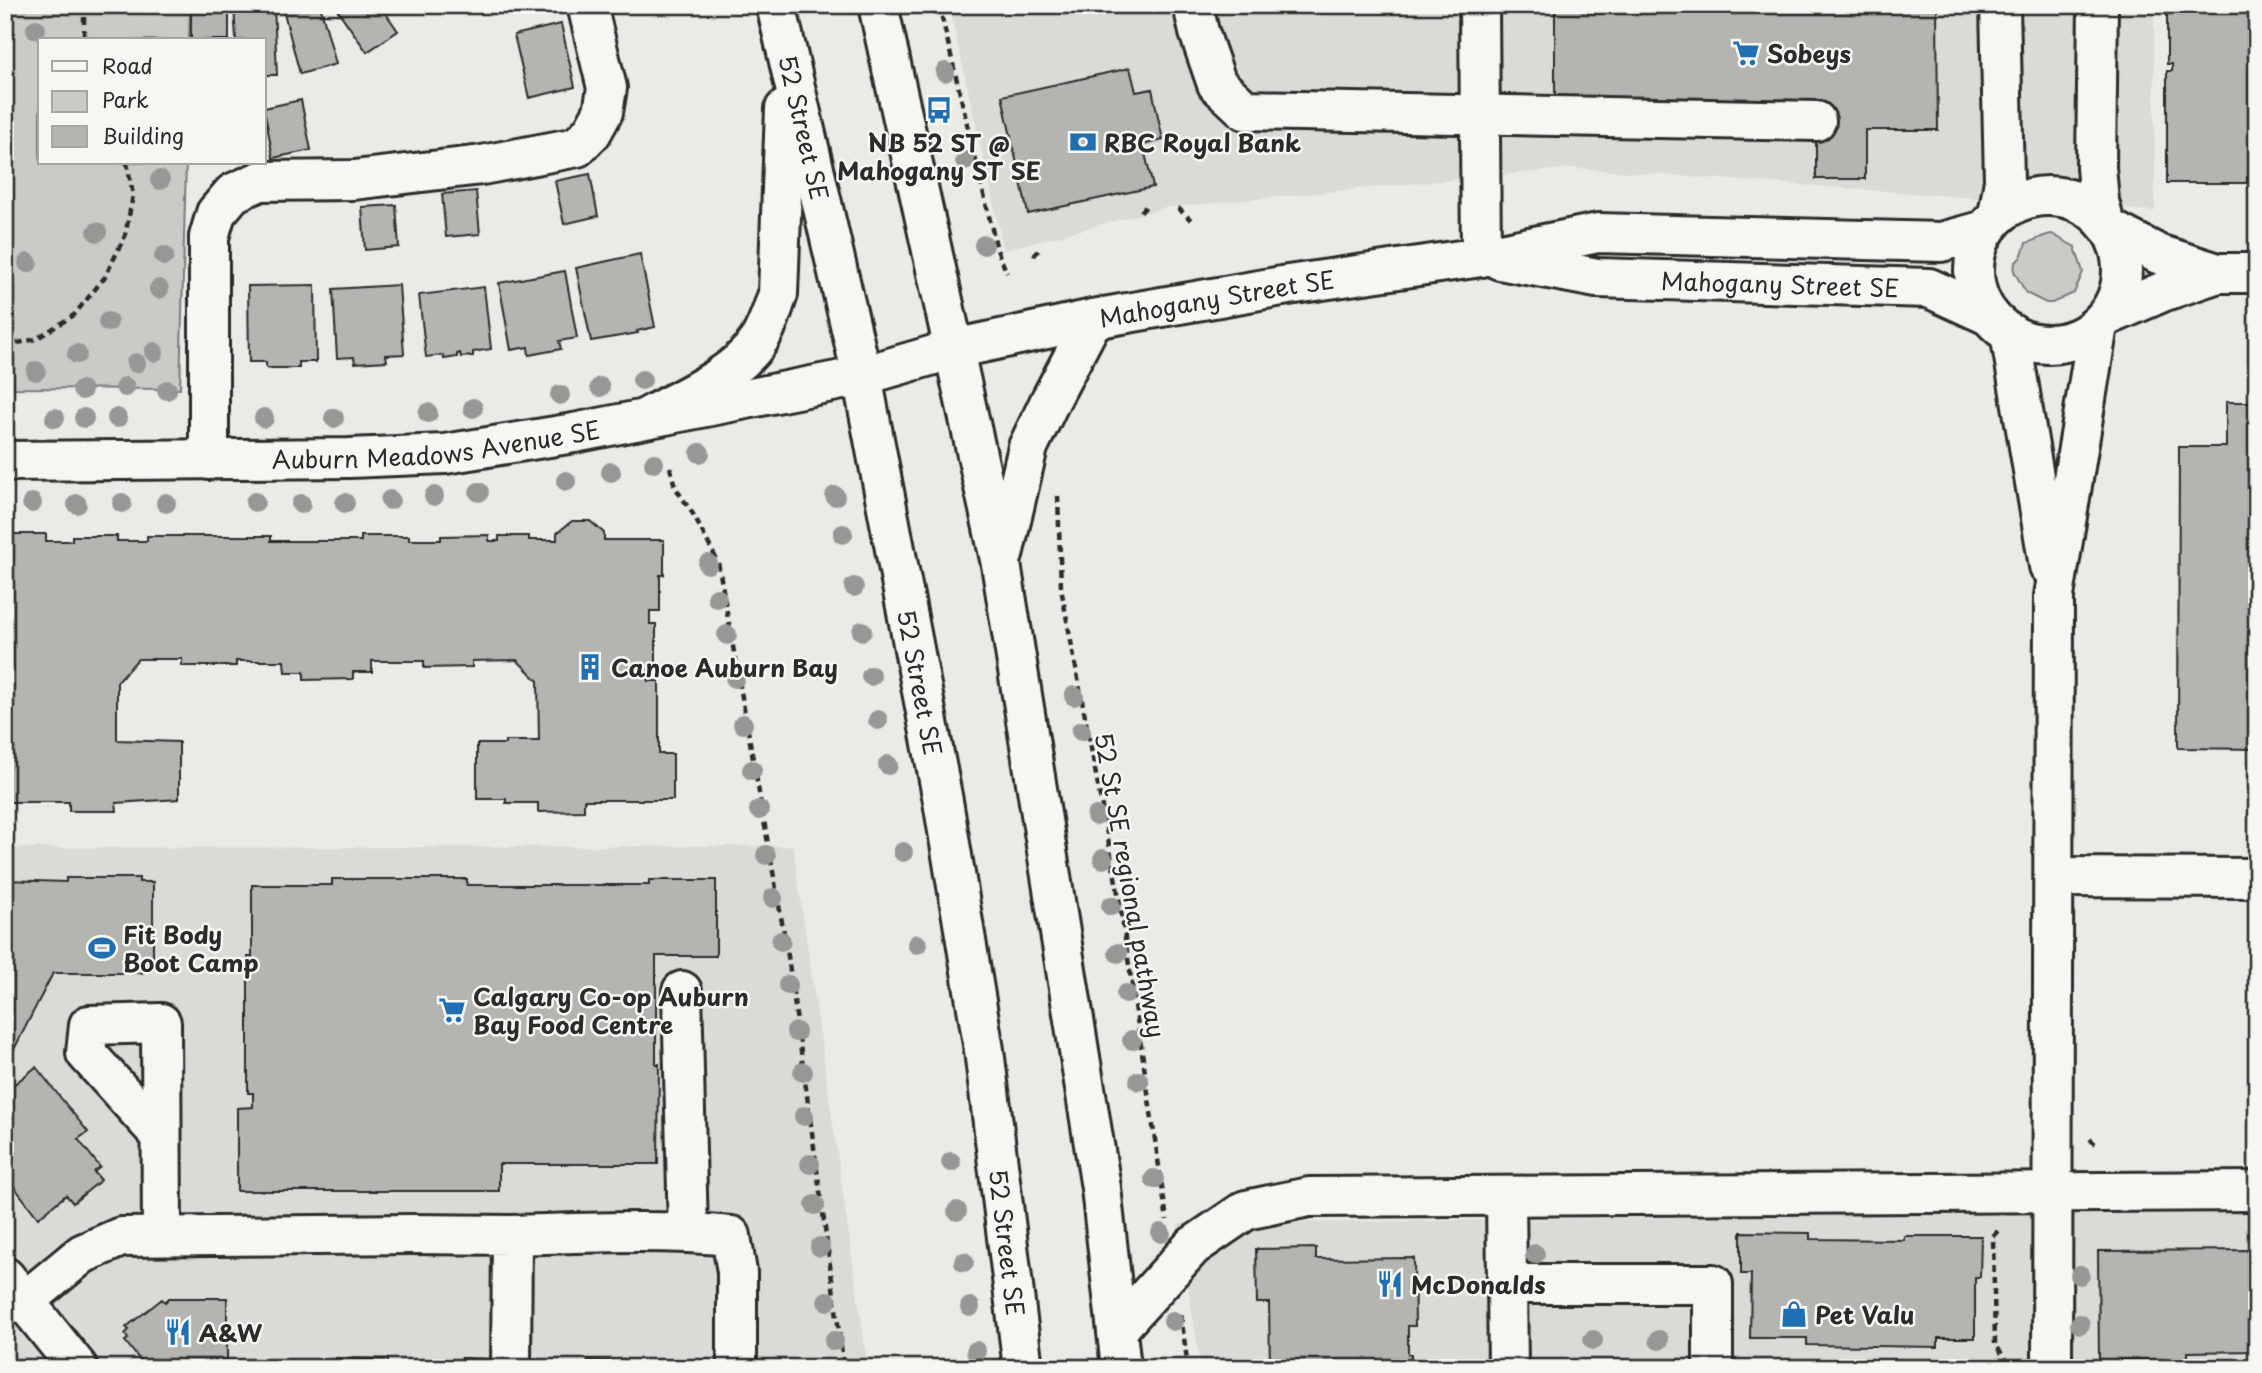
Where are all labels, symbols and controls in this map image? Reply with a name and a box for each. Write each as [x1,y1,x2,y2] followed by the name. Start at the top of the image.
[1767,35,1851,71] place label: Sobeys
[38,38,266,164] legend
[1731,38,1761,68] supermarket icon: Sobeys
[102,49,153,81] text: Road
[770,52,839,204] street label: 52 Street SE
[102,83,149,115] text: Park
[924,95,954,125] bus stop icon: NB 52 ST @ Mahogany ST SE
[102,119,184,151] text: Building
[837,124,1041,188] place label: NB 52 ST @ Mahogany ST SE
[1104,124,1301,160] place label: RBC Royal Bank
[1068,127,1098,157] bank icon: RBC Royal Bank
[1096,260,1337,336] street label: Mahogany Street SE
[1661,262,1900,305] street label: Mahogany Street SE
[272,410,603,477] street label: Auburn Meadows Avenue SE
[889,607,952,759] street label: 52 Street SE
[611,649,838,685] place label: Canoe Auburn Bay
[575,652,605,682] building icon: Canoe Auburn Bay
[1086,730,1176,1040] street label: 52 St SE regional pathway
[123,916,259,980] place label: Fit Body Boot Camp
[87,933,117,963] sports icon: Fit Body Boot Camp
[473,978,749,1042] place label: Calgary Co-op Auburn Bay Food Centre
[437,995,467,1025] supermarket icon: Calgary Co-op Auburn Bay Food Centre
[981,1167,1035,1318] street label: 52 Street SE
[1411,1266,1546,1302] place label: McDonalds
[1375,1269,1405,1299] restaurant icon: McDonalds
[1815,1296,1915,1332] place label: Pet Valu
[1779,1299,1809,1329] shop icon: Pet Valu
[199,1314,263,1350] place label: A&W
[163,1317,193,1347] restaurant icon: A&W

